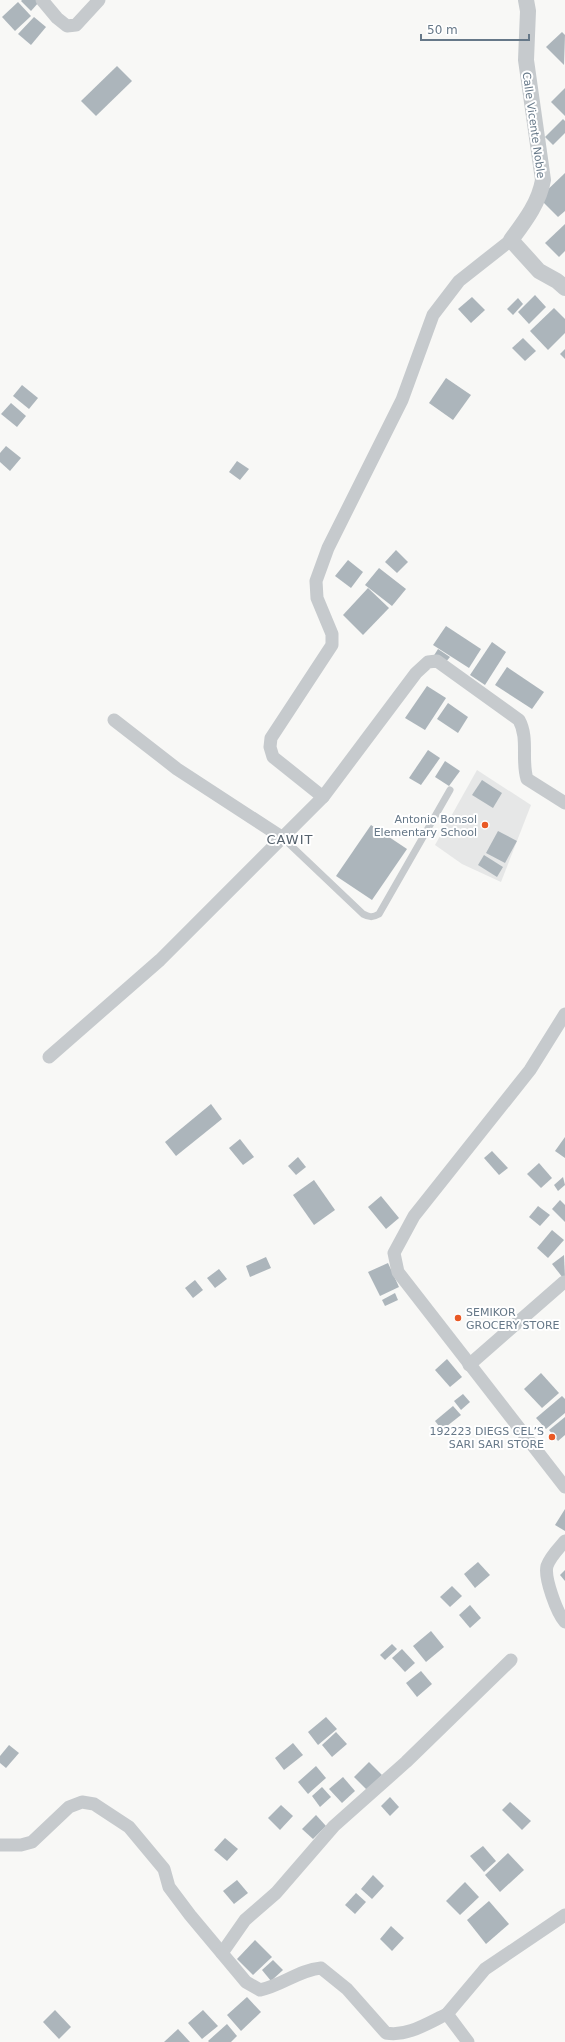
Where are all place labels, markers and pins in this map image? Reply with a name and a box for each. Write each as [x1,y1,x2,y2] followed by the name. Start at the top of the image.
[374,813,477,839] place label: Antonio Bonsol Elementary School
[480,820,490,830] marker: Antonio Bonsol Elementary School
[466,1306,560,1332] place label: SEMIKOR GROCERY STORE
[453,1313,463,1323] marker: SEMIKOR GROCERY STORE
[430,1425,544,1451] place label: 192223 DIEGS CEL’S SARI SARI STORE
[547,1432,557,1442] marker: 192223 DIEGS CEL’S SARI SARI STORE

